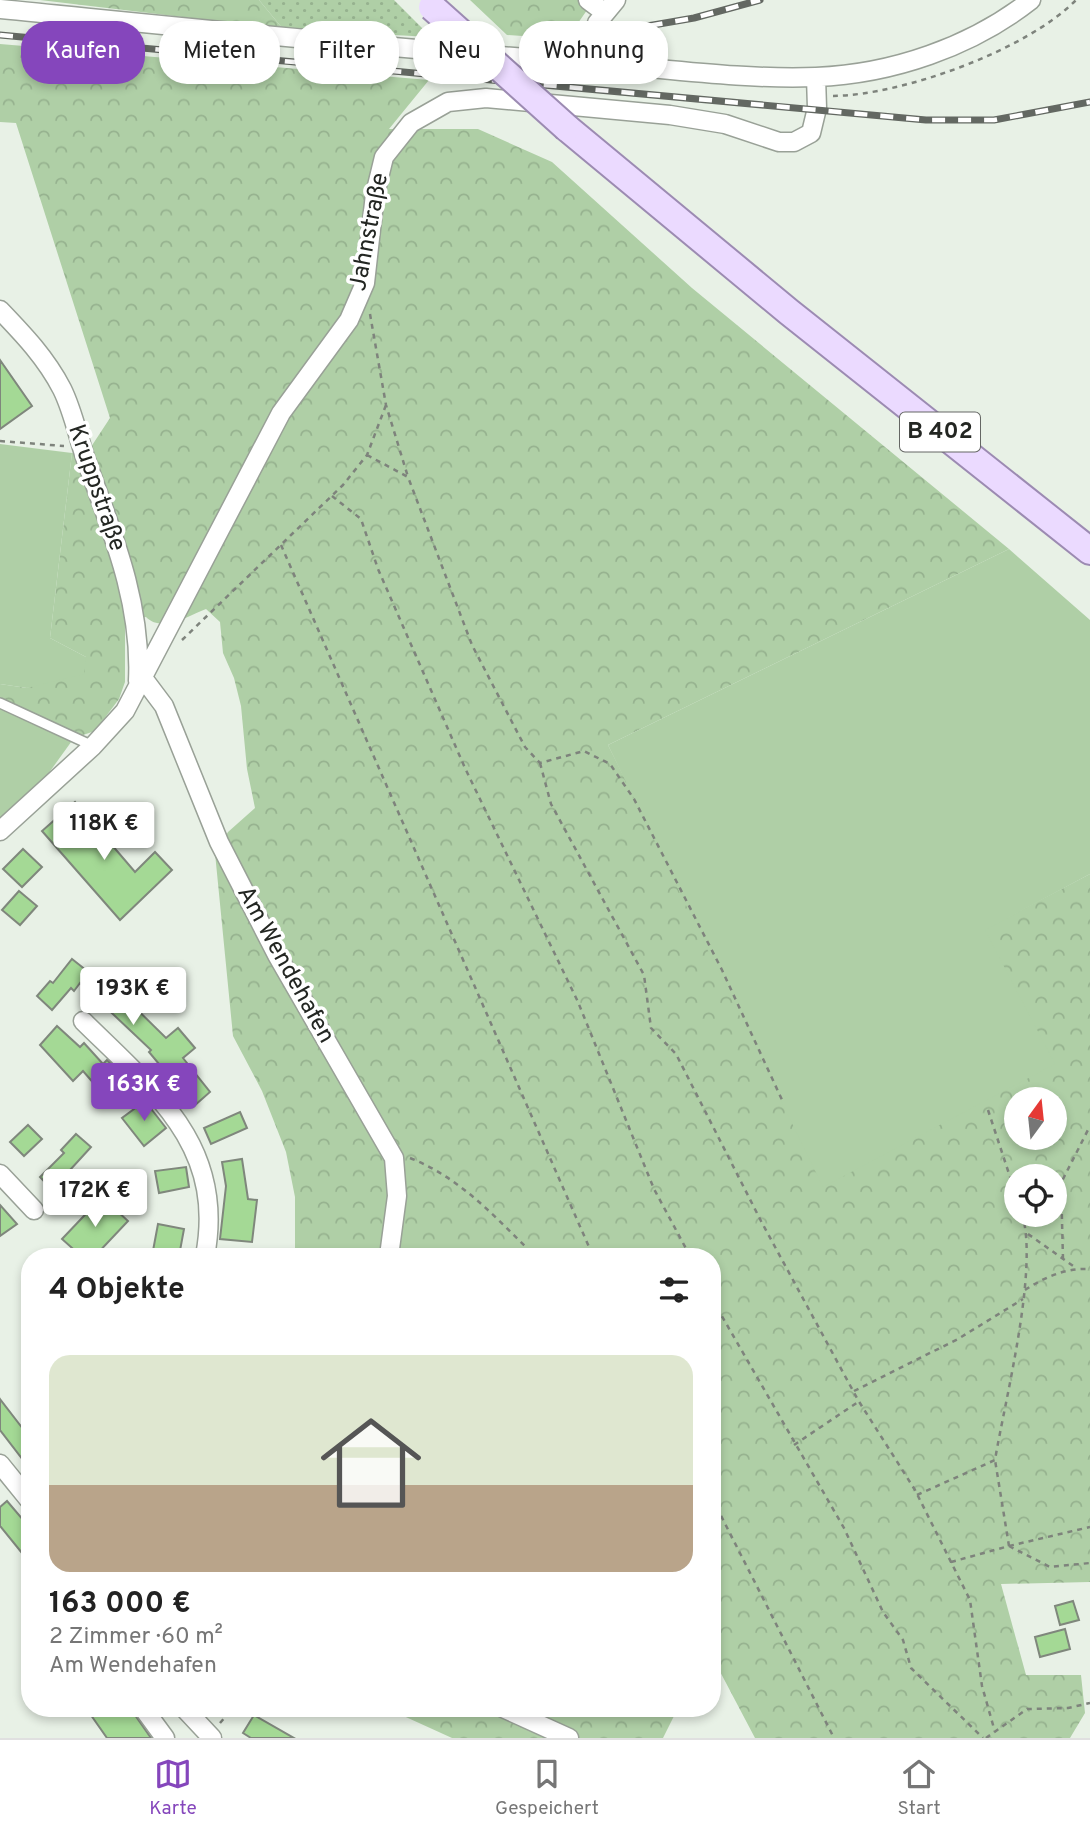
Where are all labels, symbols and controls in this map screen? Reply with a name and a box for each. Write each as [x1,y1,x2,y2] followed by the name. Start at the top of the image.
[21,21,145,84] chip: Kaufen
[159,21,280,84] chip: Mieten
[294,21,399,84] chip: Filter
[413,21,505,84] chip: Neu
[519,21,668,84] chip: Wohnung
[344,170,396,294] street label: Jahnstraße
[900,412,980,452] road number: B 402
[60,421,132,555] street label: Kruppstraße
[47,802,161,862] pin: 118K €
[69,810,139,839] text: 118K €
[229,881,341,1049] street label: Am Wendehafen
[76,968,190,1027] pin: 193K €
[96,975,170,1004] text: 193K €
[87,1064,201,1123] pin: 163K €
[107,1071,181,1100] text: 163K €
[1004,1087,1068,1150] north arrow
[1004,1087,1067,1227] map controls
[1004,1164,1067,1227] button: locate
[38,1170,152,1229] pin: 172K €
[59,1177,131,1206] text: 172K €
[655,1271,693,1309] icon: filters
[49,1272,185,1309] text: 4 Objekte
[308,1400,434,1526] icon: home
[49,1586,191,1623] text: 163 000 €
[49,1623,223,1652] text: 2 Zimmer · 60 m²
[49,1652,217,1681] text: Am Wendehafen
[149,1755,197,1821] tab: Karte
[495,1755,599,1821] tab: Gespeichert
[897,1755,941,1821] tab: Start

